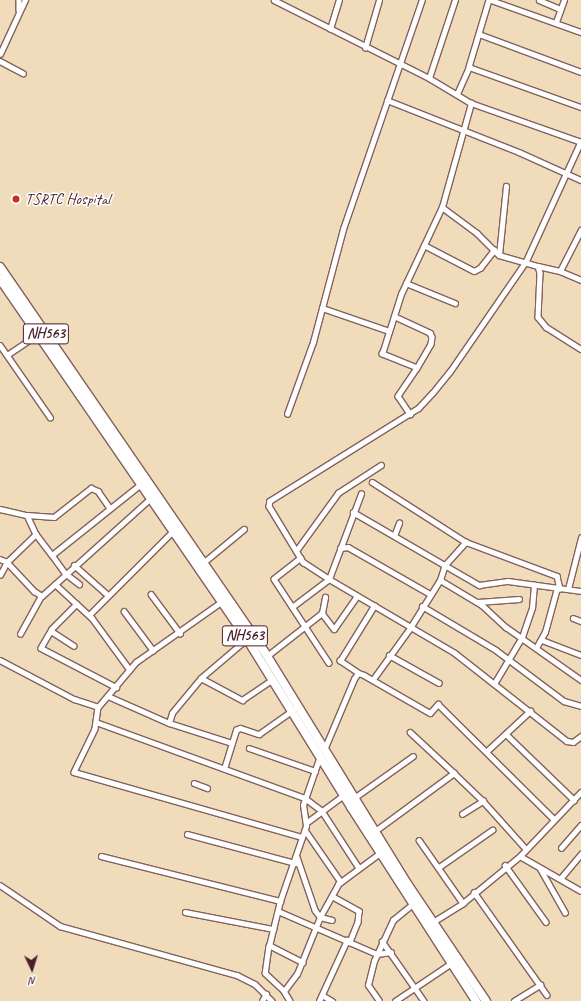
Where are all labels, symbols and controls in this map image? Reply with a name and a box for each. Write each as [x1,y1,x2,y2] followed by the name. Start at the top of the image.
[25,189,110,209] place label: TSRTC Hospital
[10,193,22,205] marker: TSRTC Hospital
[22,321,70,347] road number: NH563
[221,623,269,649] road number: NH563
[12,949,52,989] north arrow
[29,974,37,988] text: N

